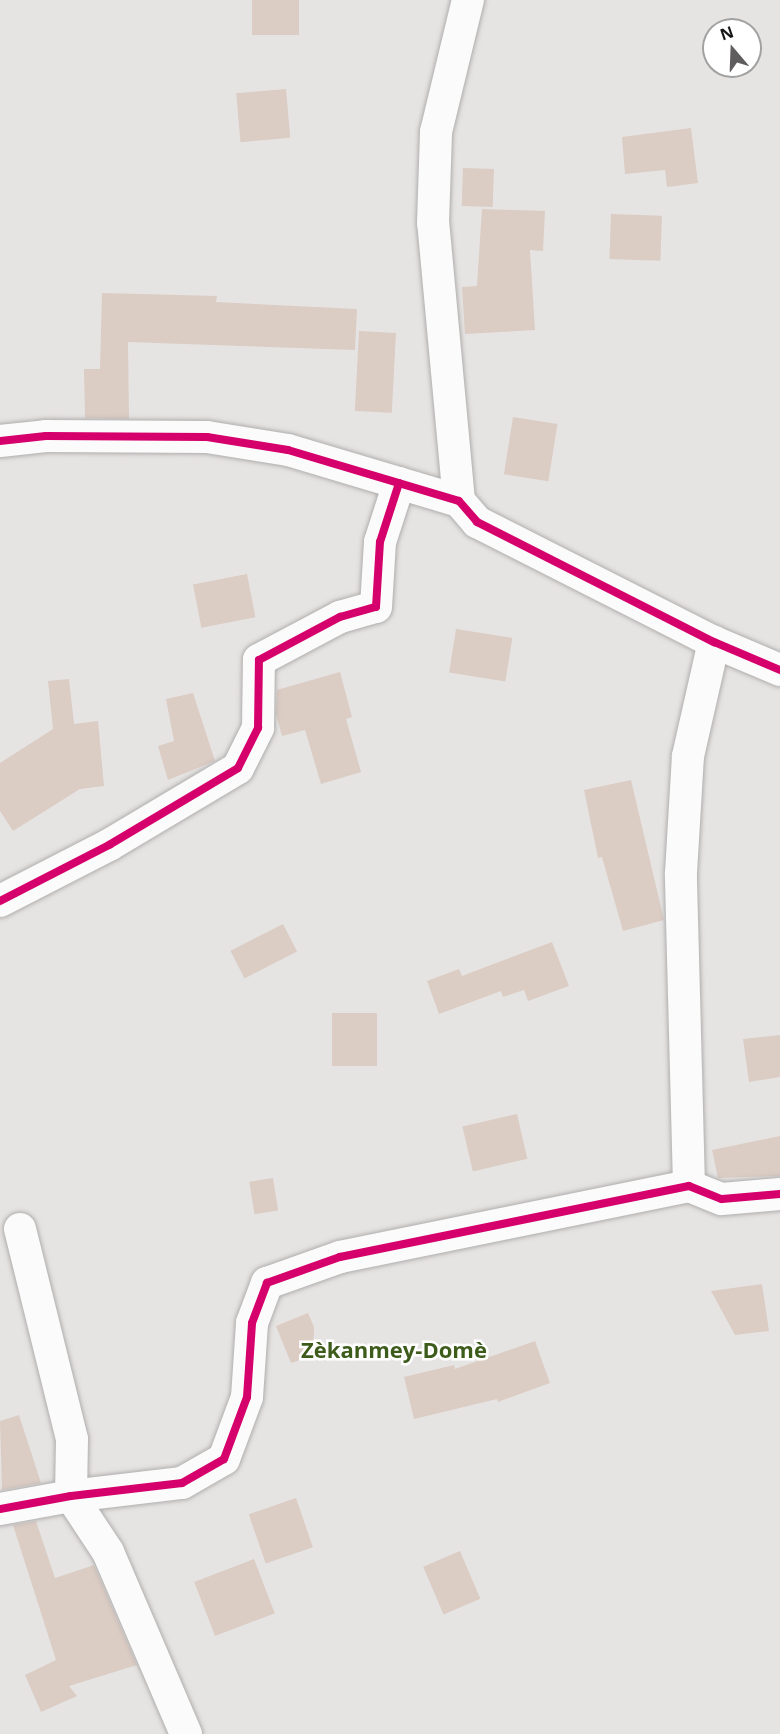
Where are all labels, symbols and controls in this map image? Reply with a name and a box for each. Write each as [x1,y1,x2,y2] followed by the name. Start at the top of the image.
[702,18,762,78] north arrow
[717,20,737,45] text: N
[301,1337,487,1363] district label: Zèkanmey-Domè

